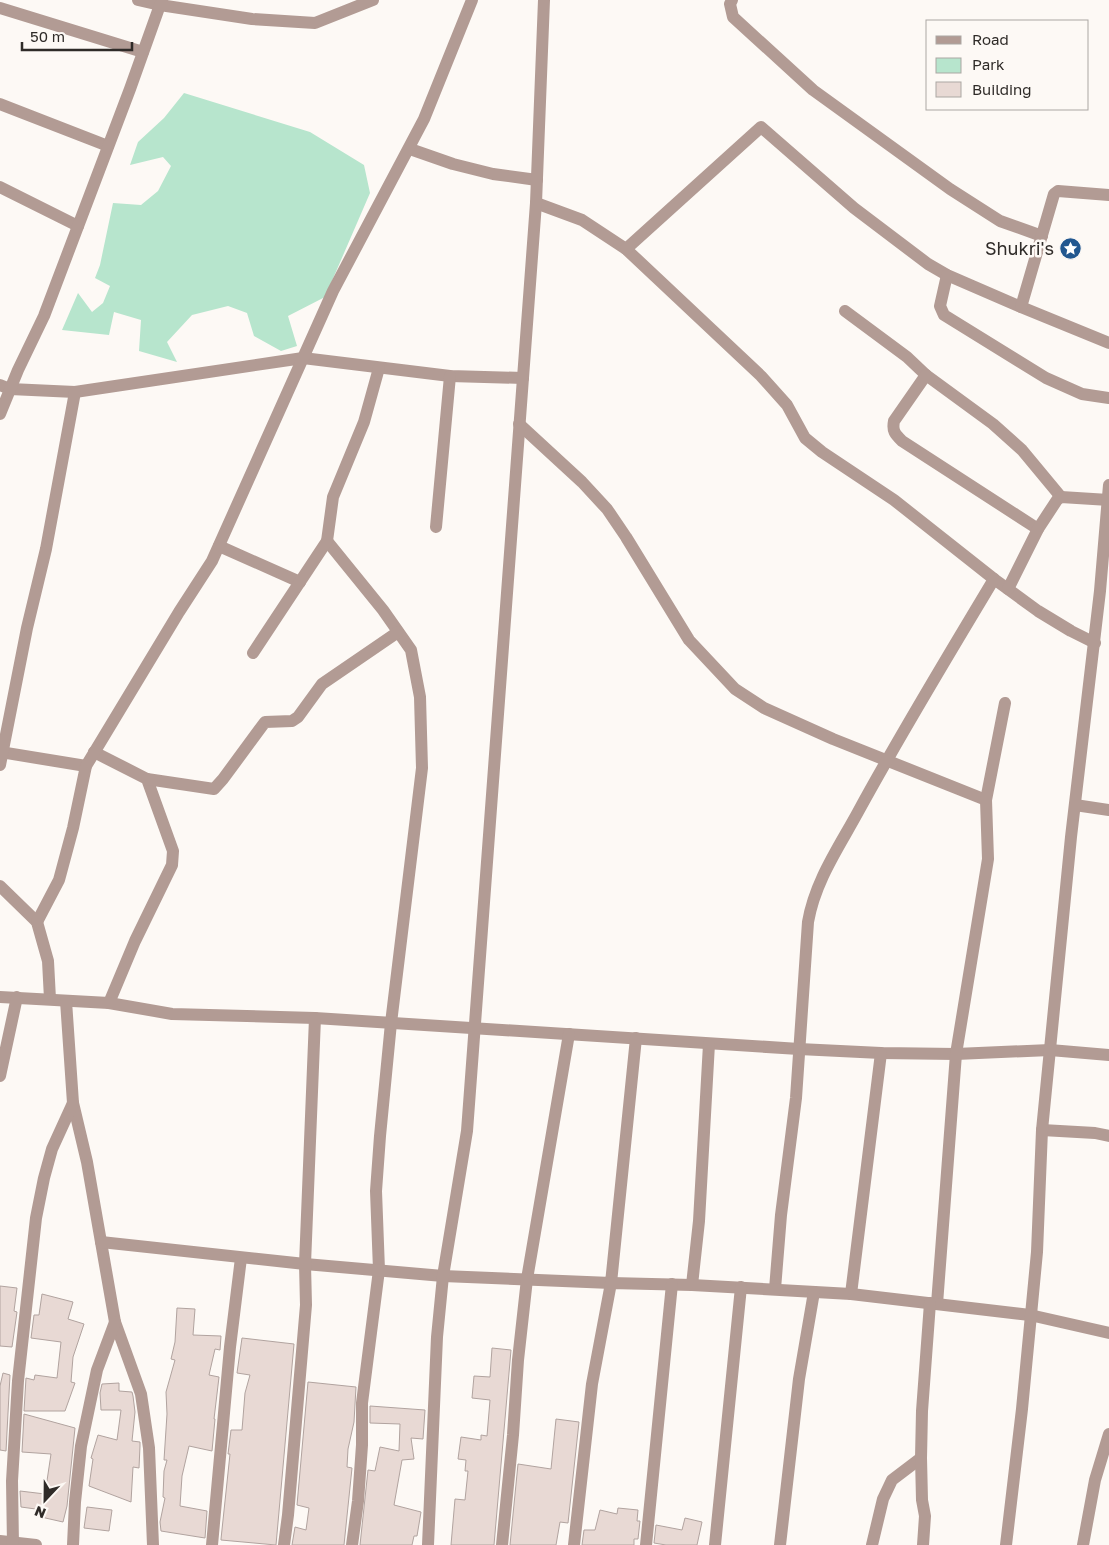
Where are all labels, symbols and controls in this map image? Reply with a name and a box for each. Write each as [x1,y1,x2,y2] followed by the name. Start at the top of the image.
[22,20,132,52] scale bar
[926,20,1089,110] legend
[30,27,65,45] text: 50 m
[972,30,1009,48] text: Road
[972,55,1005,73] text: Park
[972,80,1032,98] text: Building
[985,237,1054,259] place label: Shukri's
[1058,237,1082,261] place icon: Shukri's
[20,1475,70,1525] north arrow
[32,1503,48,1522] text: N

